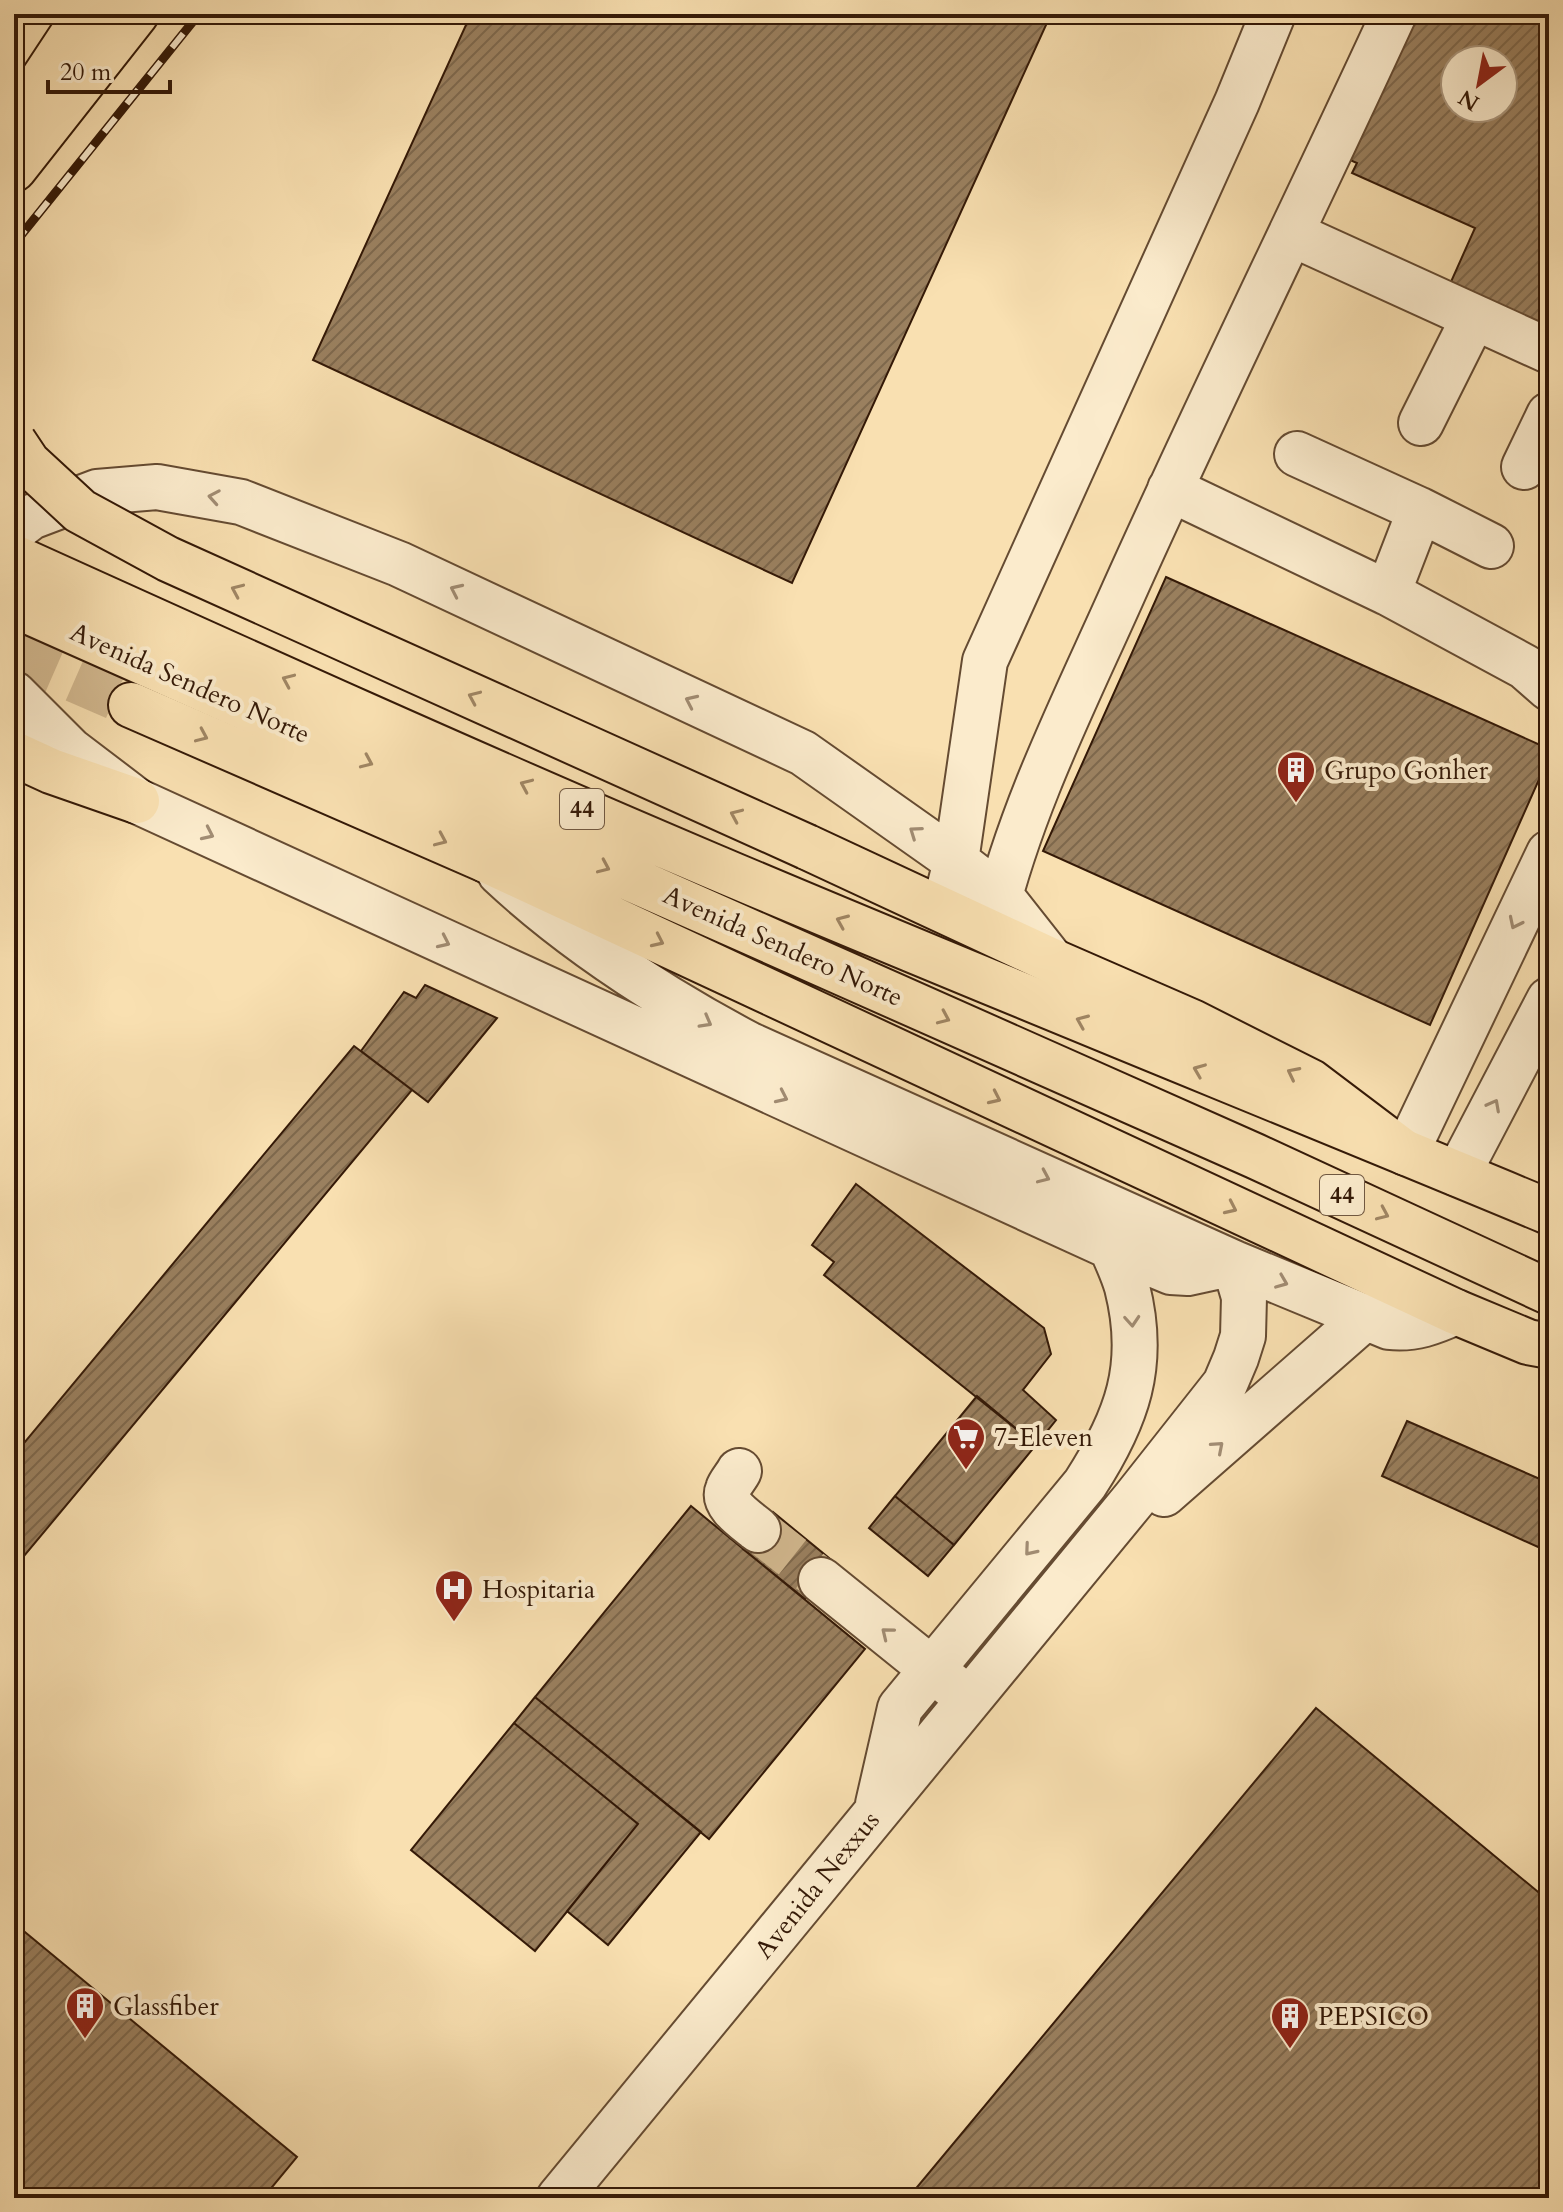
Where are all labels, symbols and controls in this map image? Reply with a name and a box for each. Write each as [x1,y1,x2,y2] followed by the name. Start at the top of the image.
[48,44,170,94] scale bar
[1439,44,1519,124] north arrow
[60,56,112,89] text: 20 m
[1453,82,1485,118] text: N
[207,489,221,506] one-way arrow
[230,583,245,599] one-way arrow
[449,584,464,600] one-way arrow
[65,614,315,752] street label: Avenida Sendero Norte
[282,674,296,690] one-way arrow
[467,690,482,706] one-way arrow
[685,695,699,711] one-way arrow
[194,727,209,743] one-way arrow
[1275,749,1317,804] building icon: Grupo Gonher
[359,752,373,768] one-way arrow
[1324,753,1489,788] place label: Grupo Gonher
[520,778,534,794] one-way arrow
[560,789,604,829] road number: 44
[730,809,744,825] one-way arrow
[199,824,214,840] one-way arrow
[909,827,923,842] one-way arrow
[433,831,447,847] one-way arrow
[596,857,611,873] one-way arrow
[658,877,908,1015] street label: Avenida Sendero Norte
[836,914,850,930] one-way arrow
[1509,915,1525,929] one-way arrow
[650,931,665,947] one-way arrow
[436,932,450,948] one-way arrow
[936,1008,951,1024] one-way arrow
[698,1012,712,1028] one-way arrow
[1076,1015,1090,1031] one-way arrow
[1193,1063,1207,1079] one-way arrow
[1286,1067,1301,1082] one-way arrow
[774,1087,788,1103] one-way arrow
[987,1088,1002,1104] one-way arrow
[1484,1099,1499,1114] one-way arrow
[1036,1167,1051,1183] one-way arrow
[1320,1175,1364,1215] road number: 44
[1223,1198,1237,1214] one-way arrow
[1375,1204,1389,1220] one-way arrow
[1274,1273,1288,1289] one-way arrow
[1123,1315,1140,1328] one-way arrow
[945,1416,987,1471] supermarket icon: 7-Eleven
[994,1420,1093,1455] place label: 7-Eleven
[1209,1442,1224,1457] one-way arrow
[1025,1541,1040,1555] one-way arrow
[433,1568,475,1623] hospital icon: Hospitaria
[482,1572,595,1607] place label: Hospitaria
[881,1629,896,1643] one-way arrow
[747,1804,887,1966] street label: Avenida Nexxus
[64,1985,106,2040] building icon: Glassfiber
[113,1989,219,2024] place label: Glassfiber
[1269,1995,1311,2050] building icon: PEPSICO
[1318,1999,1429,2034] place label: PEPSICO

